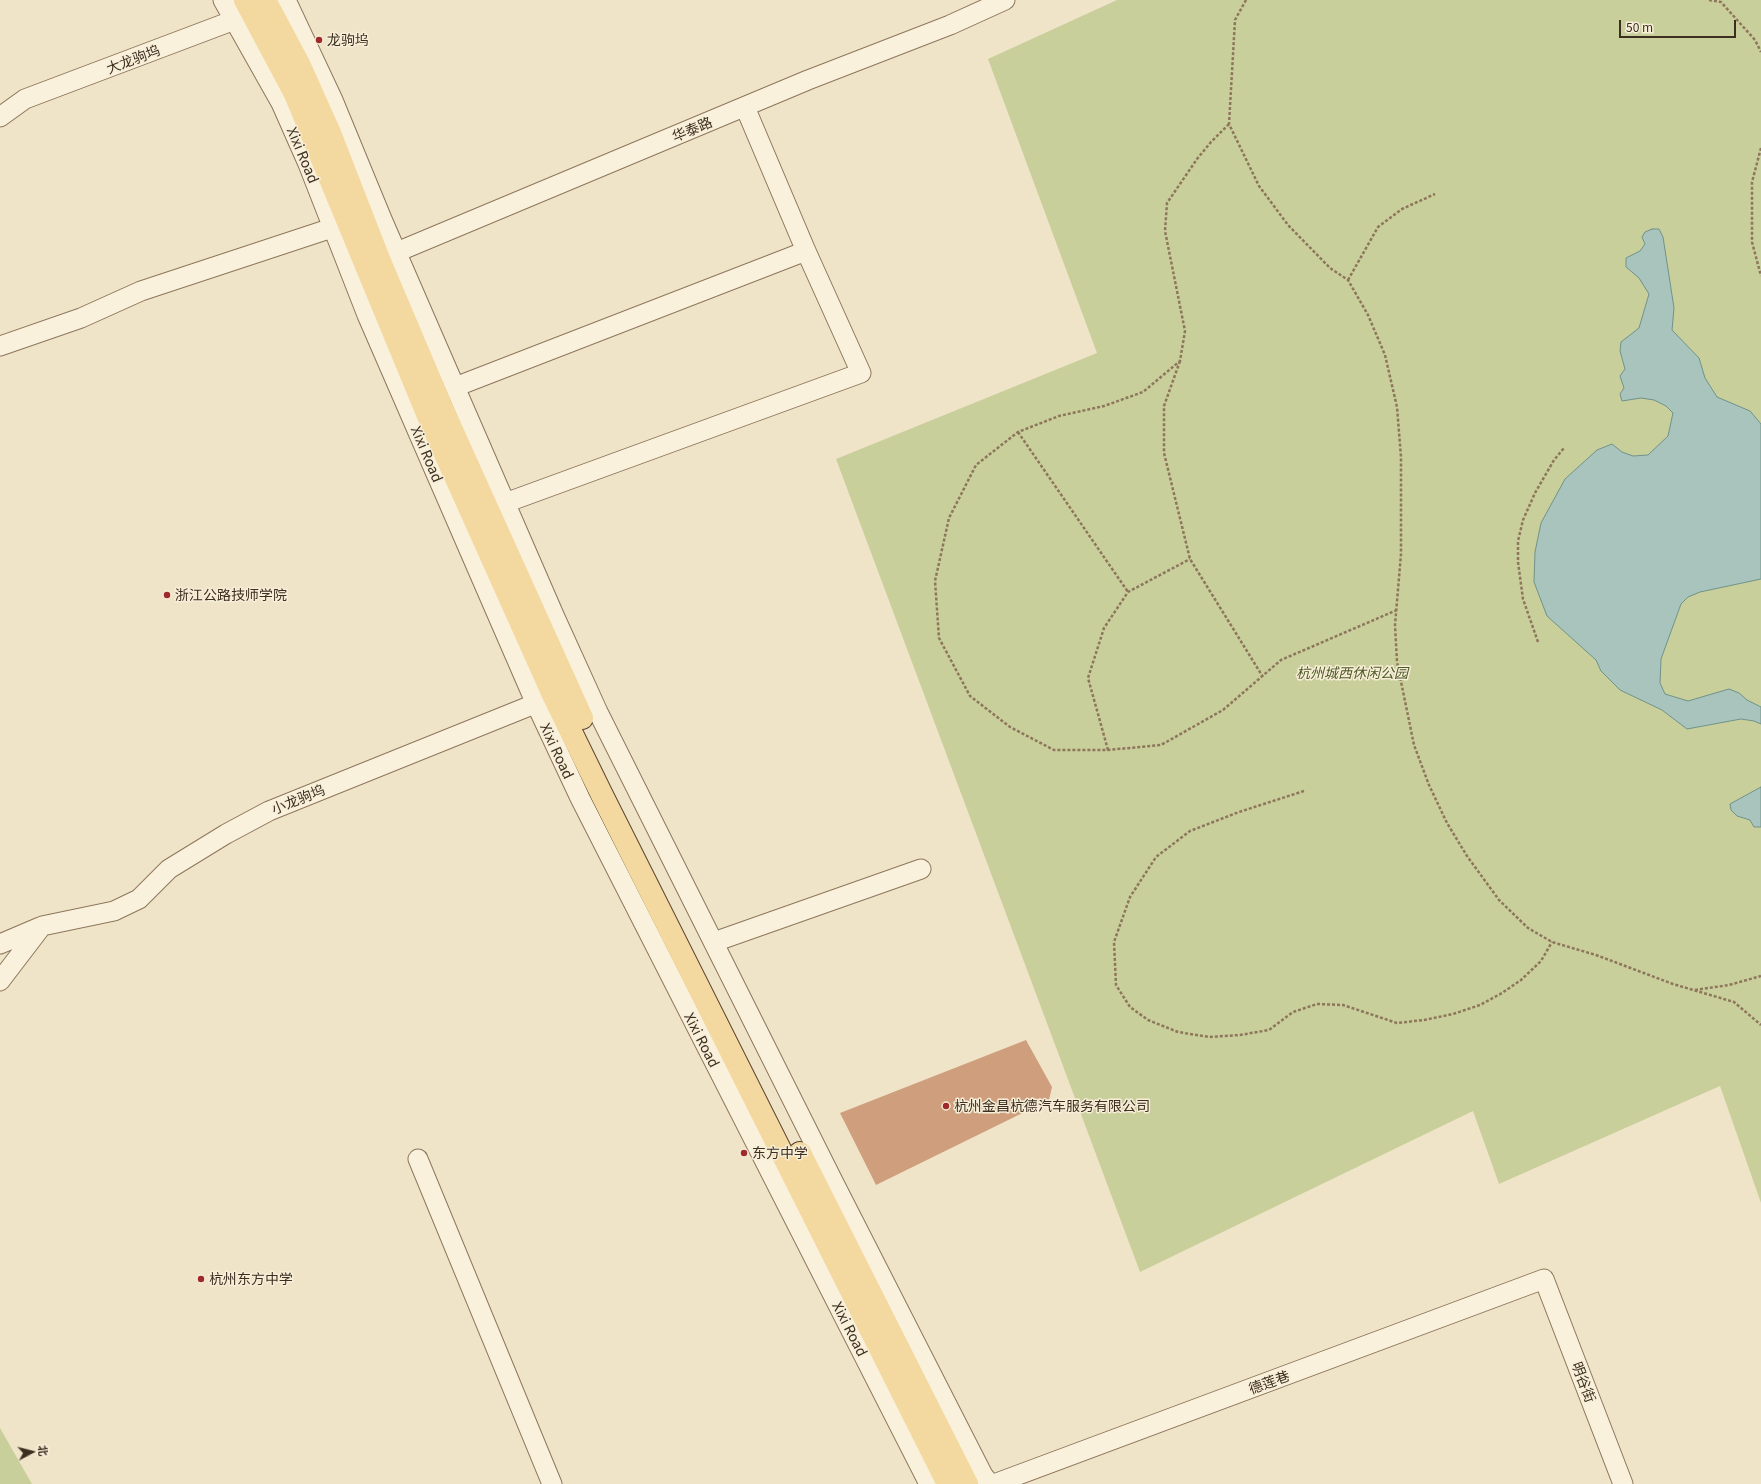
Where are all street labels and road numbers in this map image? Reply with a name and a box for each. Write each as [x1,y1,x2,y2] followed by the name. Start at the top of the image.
[104,41,162,77] street label: 大龙驹坞
[669,113,715,145] street label: 华泰路
[284,124,322,186] street label: Xixi Road
[408,423,446,485] street label: Xixi Road
[537,721,577,781] street label: Xixi Road
[269,781,327,817] street label: 小龙驹坞
[681,1010,723,1070] street label: Xixi Road
[829,1299,871,1359] street label: Xixi Road
[1569,1359,1599,1405] street label: 明谷街
[1246,1367,1292,1397] street label: 德莲巷

